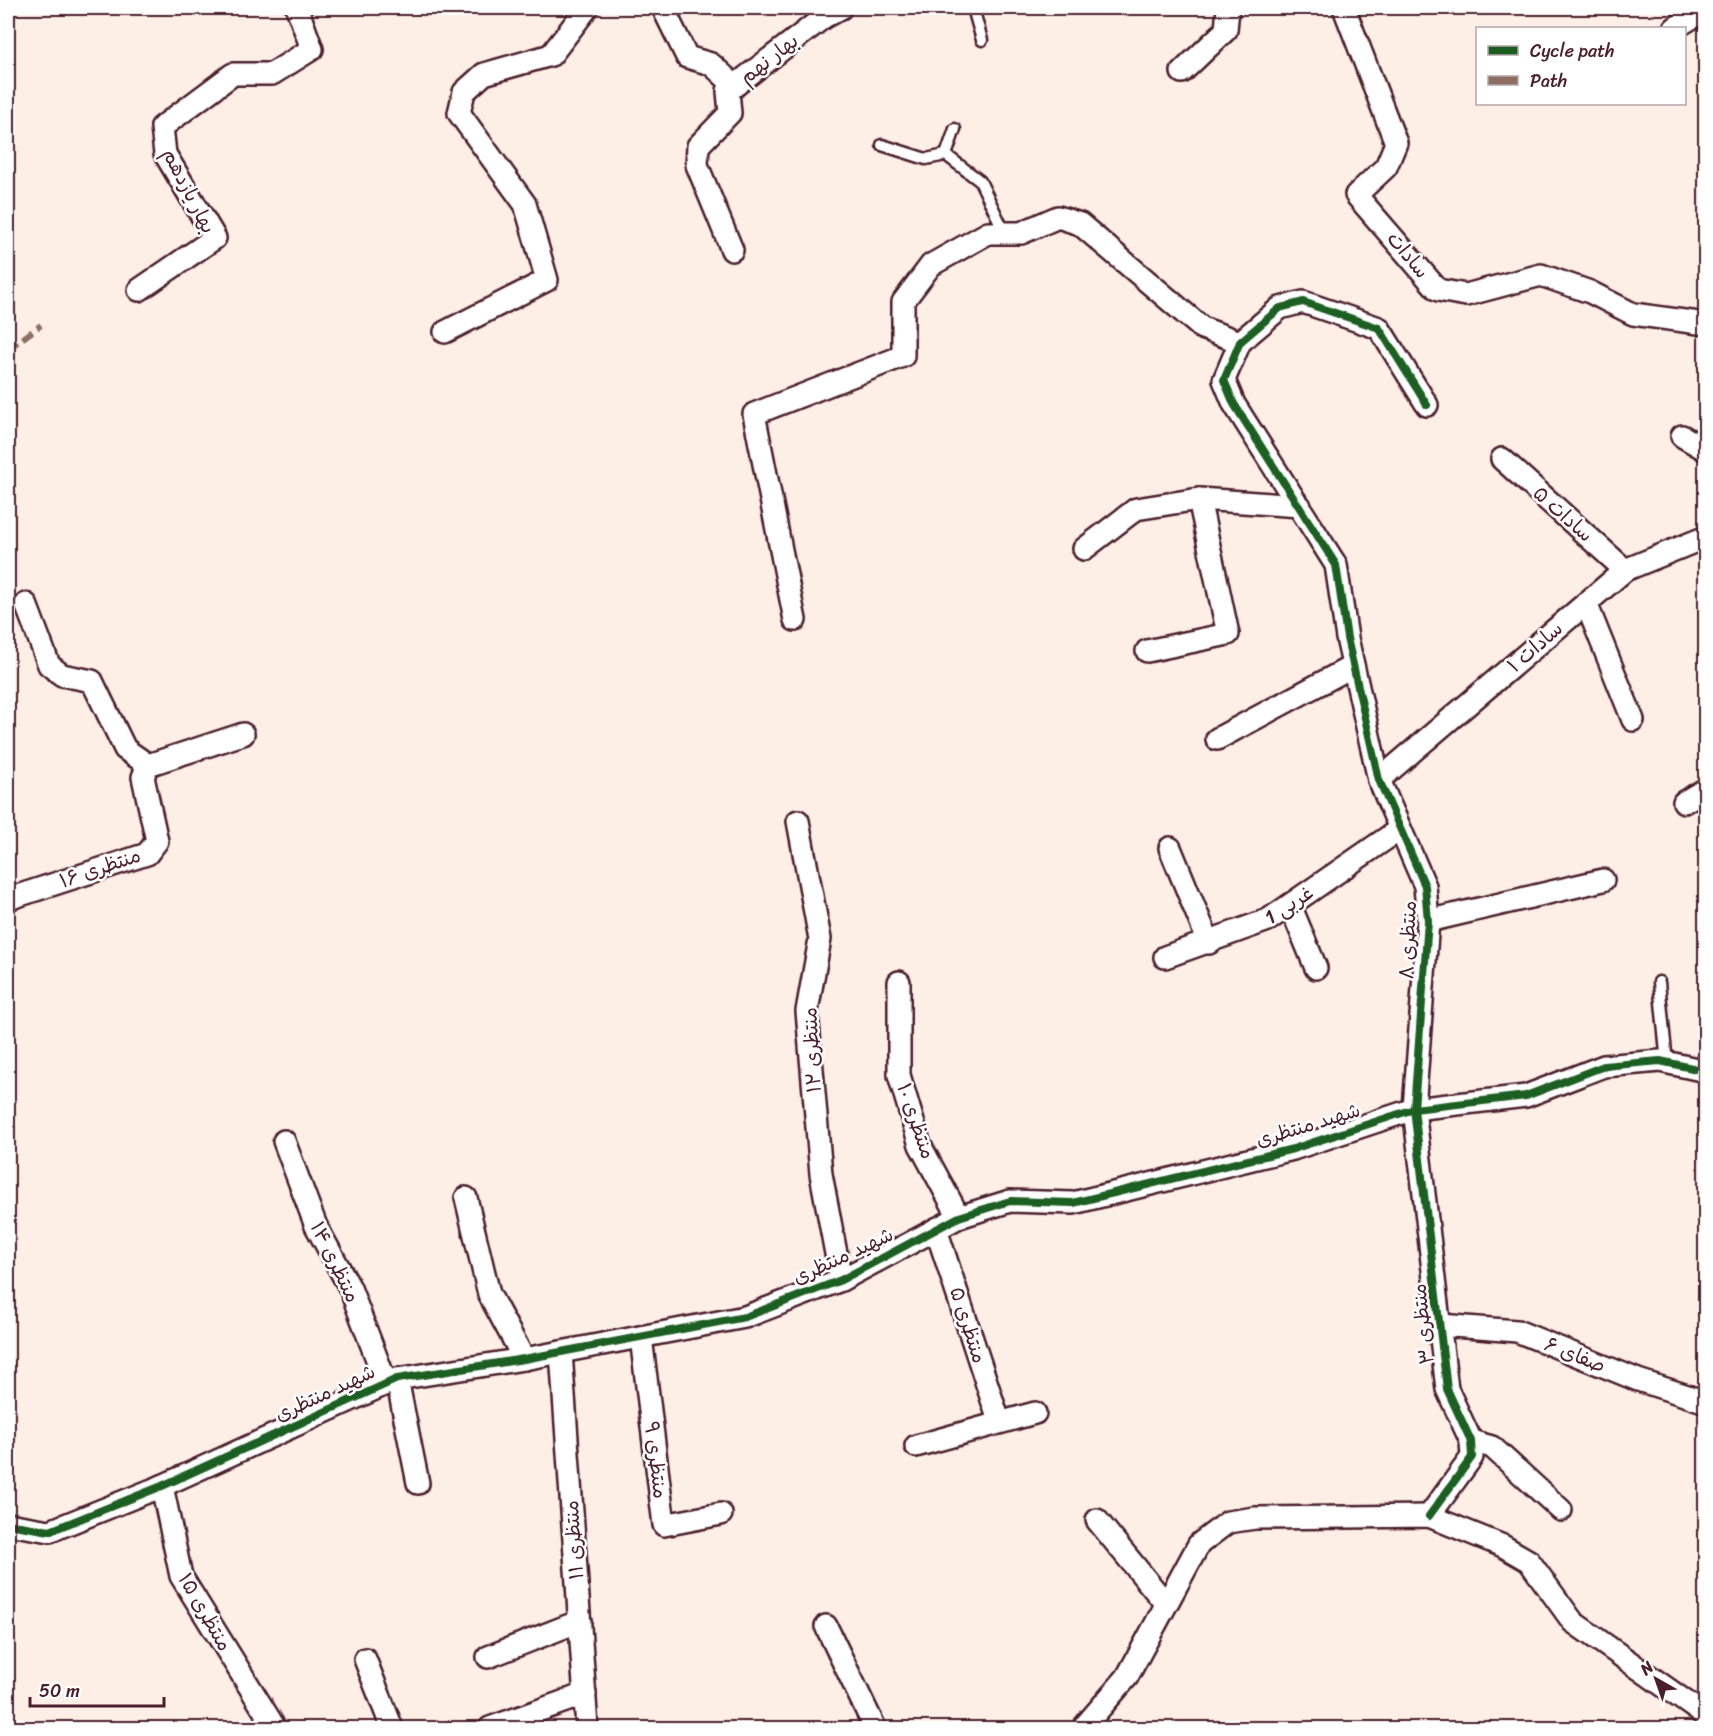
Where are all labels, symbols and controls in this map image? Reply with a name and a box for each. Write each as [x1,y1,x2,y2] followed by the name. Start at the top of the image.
[731,24,807,94] street label: بهار نهم
[1476,27,1686,105] legend
[1530,35,1614,67] text: Cycle path
[1530,65,1567,97] text: Path
[152,142,226,240] street label: بهار یازدهم
[1378,223,1438,287] street label: سادات
[1524,477,1602,551] street label: سادات ۵
[1499,612,1571,682] street label: سادات ۱
[54,838,146,898] street label: منتظری ۱۶
[1257,876,1321,934] street label: غربی 1
[1389,900,1427,980] street label: منتظری ۸
[792,1006,832,1094] street label: منتظری ۱۲
[887,1078,945,1164] street label: منتظری ۱۰
[1251,1092,1365,1158] street label: شهید منتظری
[300,1215,370,1309] street label: منتظری ۱۴
[787,1217,899,1295] street label: شهید منتظری
[939,1282,997,1368] street label: منتظری ۵
[1401,1282,1445,1366] street label: منتظری ۳
[1539,1327,1611,1383] street label: صفای ۶
[269,1354,381,1432] street label: شهید منتظری
[634,1419,678,1501] street label: منتظری ۹
[554,1499,594,1581] street label: منتظری ۱۱
[168,1566,242,1658] street label: منتظری ۱۵
[1626,1649,1686,1709] north arrow
[1632,1653,1661,1683] text: N
[30,1670,164,1708] scale bar
[39,1675,80,1707] text: 50 m

